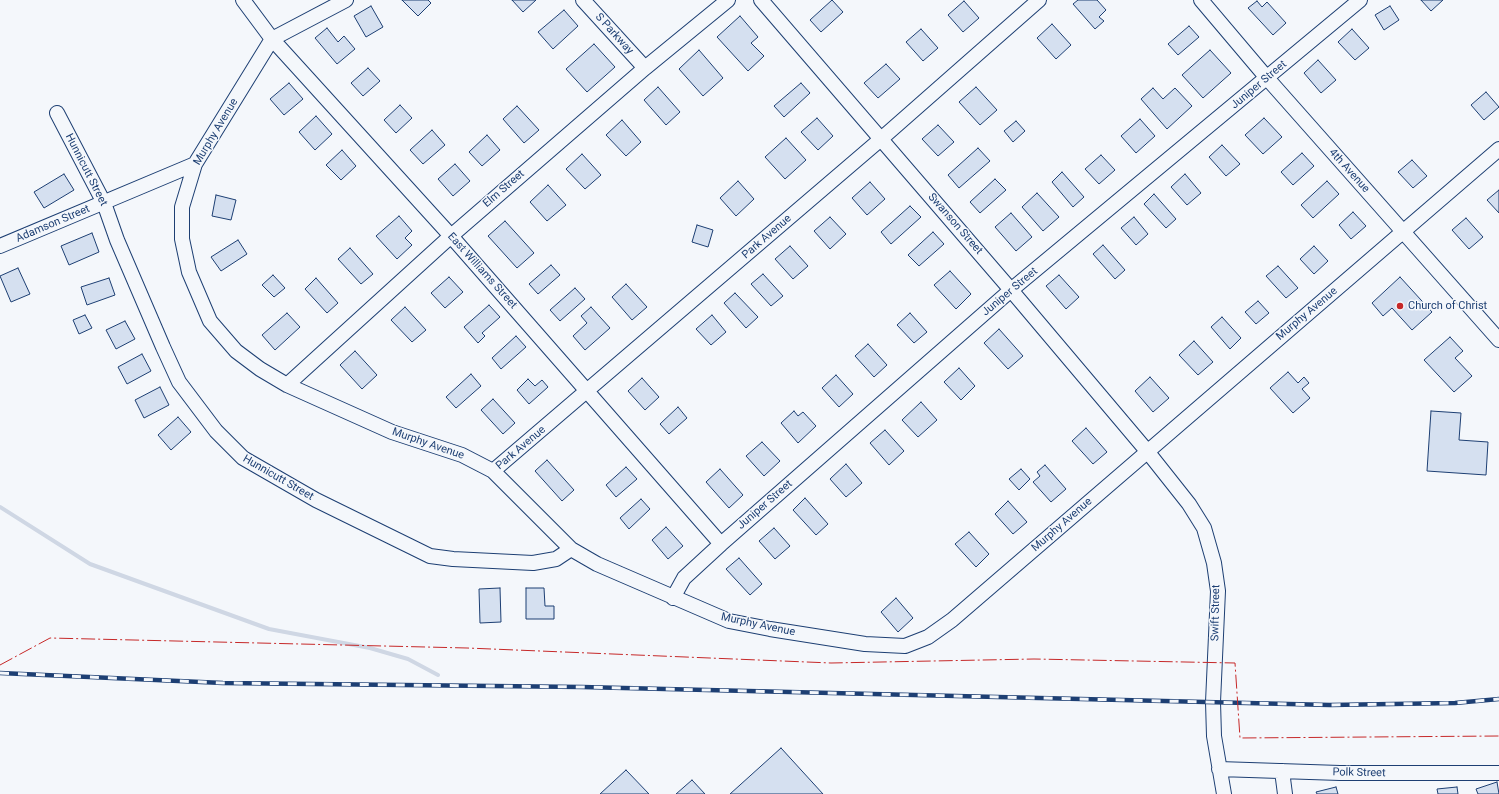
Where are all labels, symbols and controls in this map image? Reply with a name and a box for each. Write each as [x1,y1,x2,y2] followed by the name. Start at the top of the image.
[592,11,636,57] street label: S Parkway
[1229,58,1289,112] street label: Juniper Street
[191,96,241,168] street label: Murphy Avenue
[62,132,110,208] street label: Hunnicutt Street
[1326,146,1372,196] street label: 4th Avenue
[481,168,527,210] street label: Elm Street
[925,191,985,257] street label: Swanson Street
[14,203,92,245] street label: Adamson Street
[740,212,794,262] street label: Park Avenue
[444,230,520,312] street label: East Williams Street
[980,265,1040,319] street label: Juniper Street
[1274,285,1340,343] street label: Murphy Avenue
[1408,299,1487,313] place label: Church of Christ
[1395,301,1405,311] marker: Church of Christ
[493,423,549,473] street label: Park Avenue
[390,425,466,463] street label: Murphy Avenue
[240,452,316,504] street label: Hunnicutt Street
[735,478,795,532] street label: Juniper Street
[1029,495,1095,555] street label: Murphy Avenue
[1209,585,1223,641] street label: Swift Street
[720,611,796,639] street label: Murphy Avenue
[1332,766,1386,780] street label: Polk Street

